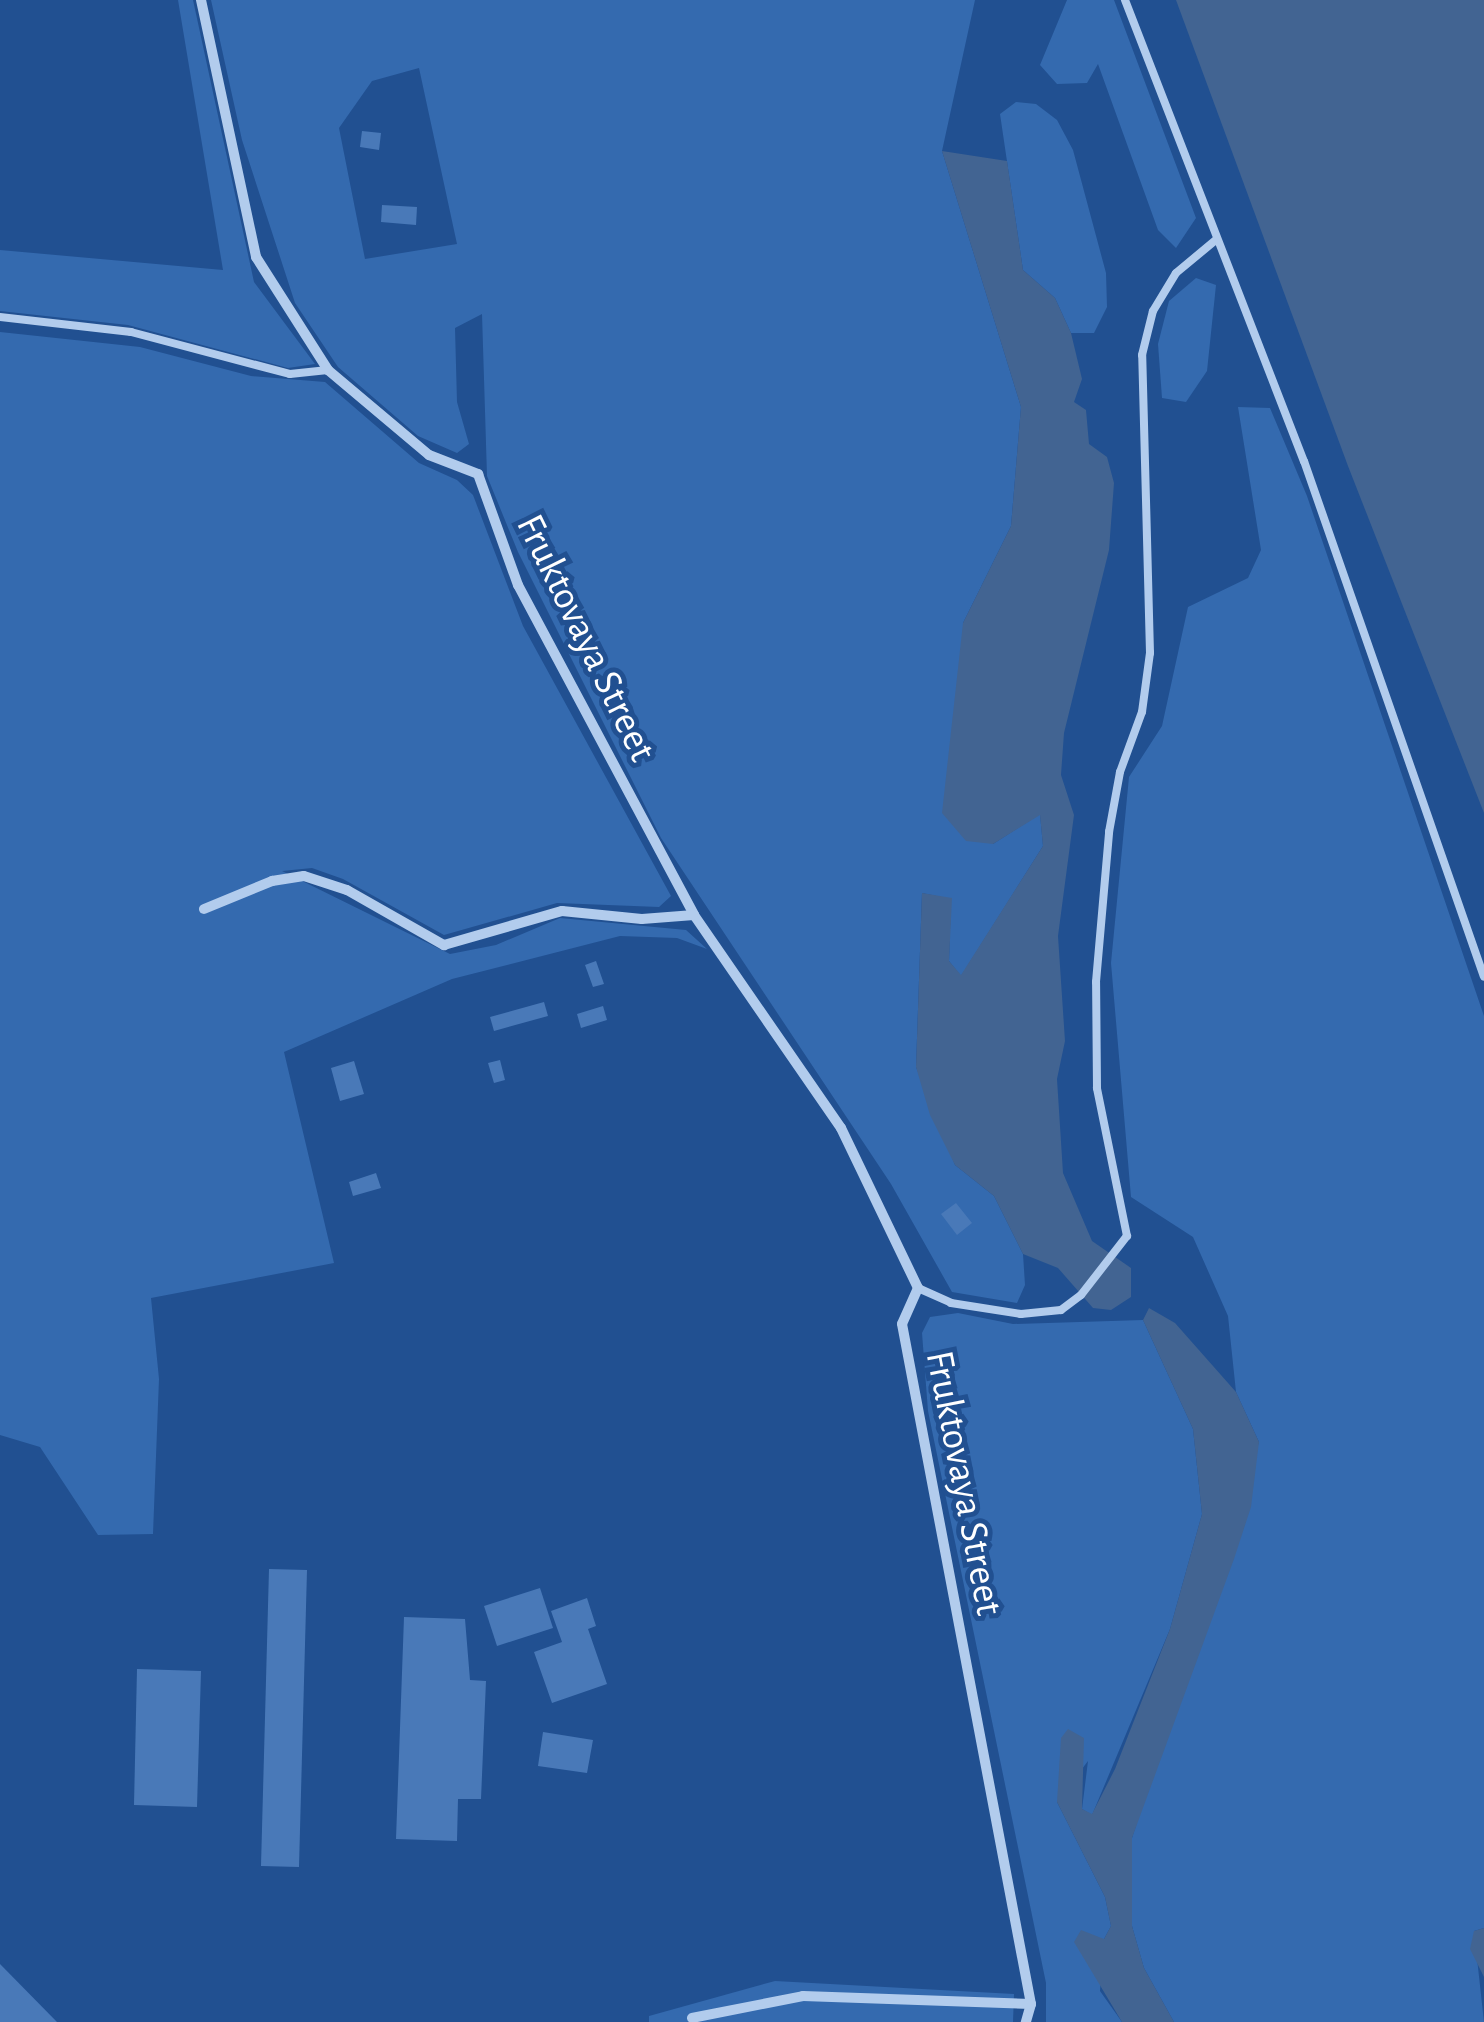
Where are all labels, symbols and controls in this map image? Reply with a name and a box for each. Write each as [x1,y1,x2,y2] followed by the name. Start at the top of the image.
[506,507,666,769] street label: Fruktovaya Street
[915,1347,1013,1619] street label: Fruktovaya Street

